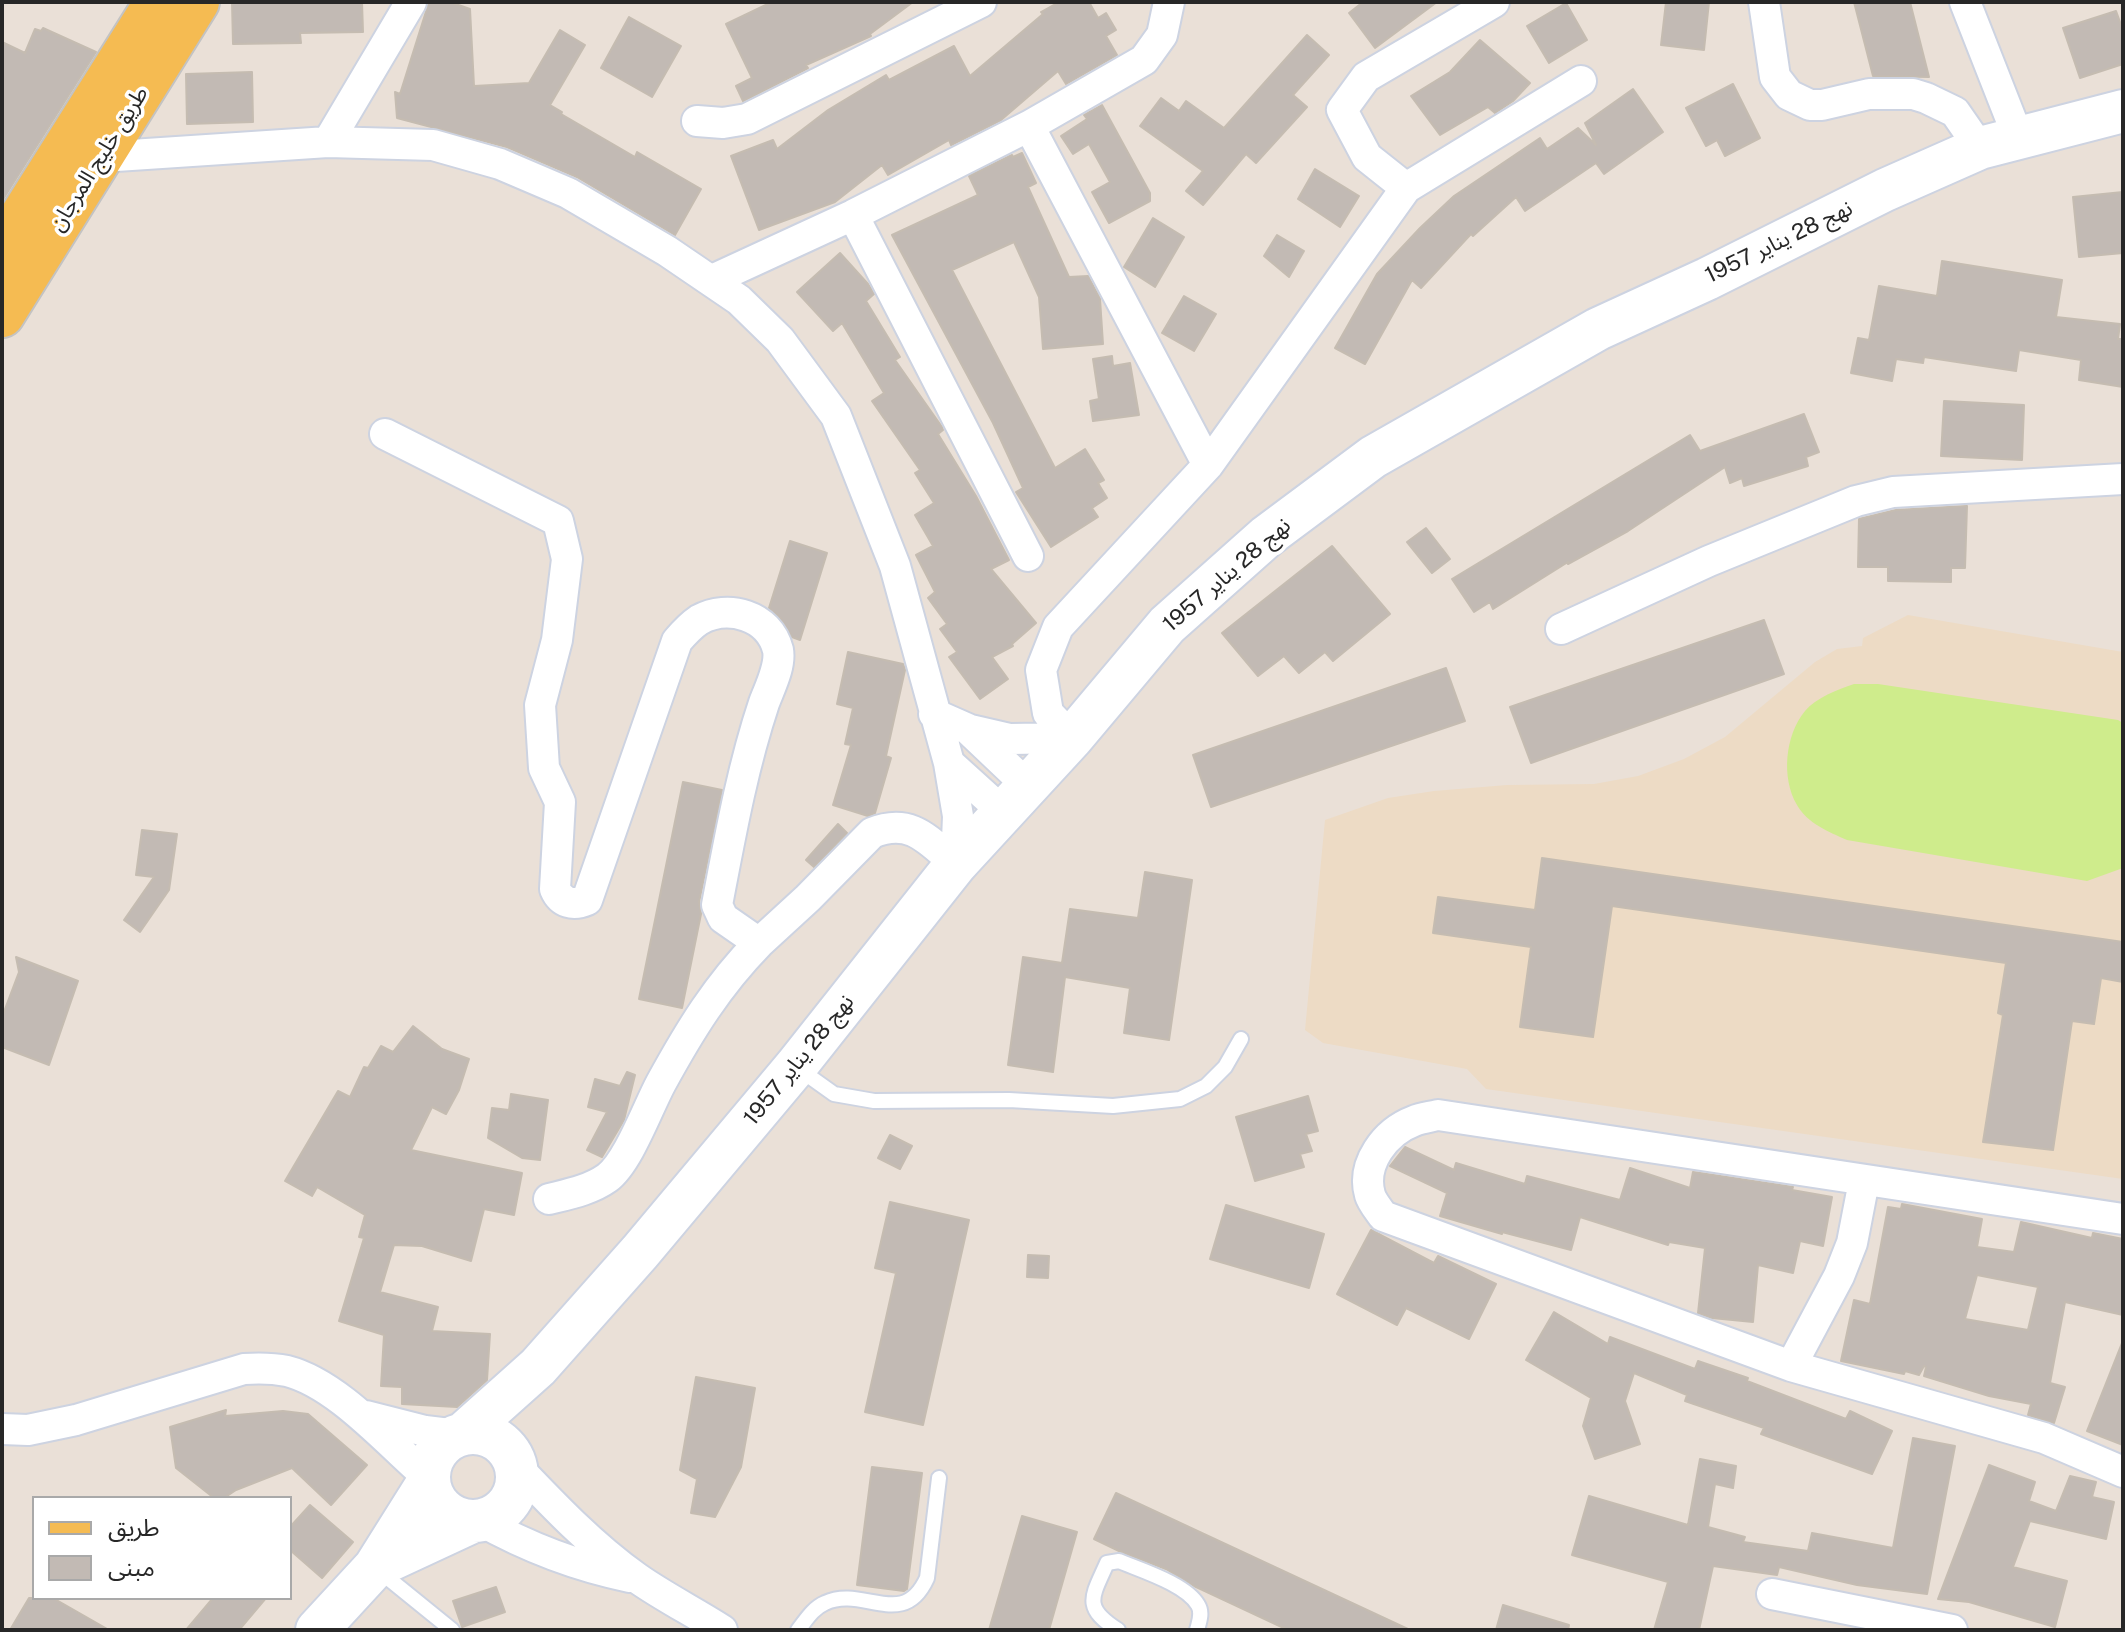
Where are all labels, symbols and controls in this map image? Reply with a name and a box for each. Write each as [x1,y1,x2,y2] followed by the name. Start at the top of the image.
[44,82,154,236] street label: طريق خليج المرجان
[1701,195,1857,289] street label: نهج 28 يناير 1957
[1158,512,1296,638] street label: نهج 28 يناير 1957
[738,989,860,1131] street label: نهج 28 يناير 1957
[32,1496,292,1600] legend
[108,1513,160,1541] text: طريق
[108,1553,155,1581] text: مبنى

